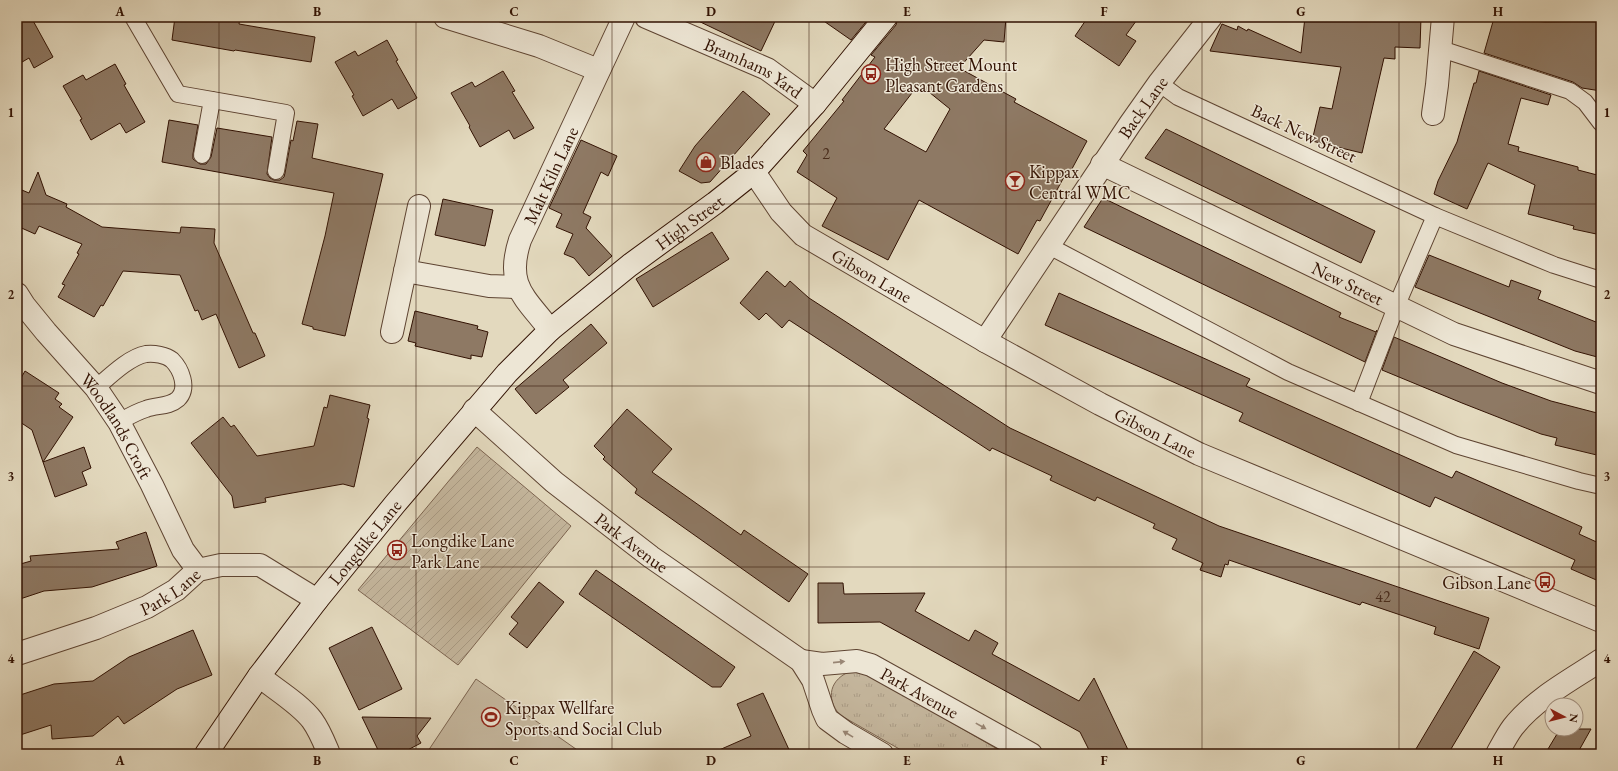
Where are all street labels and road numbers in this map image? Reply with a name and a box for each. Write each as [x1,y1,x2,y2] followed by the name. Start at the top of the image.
[701,32,808,103] street label: Bramhams Yard
[1112,71,1172,143] street label: Back Lane
[1248,99,1361,168] street label: Back New Street
[518,123,583,228] street label: Malt Kiln Lane
[650,189,728,255] street label: High Street
[828,243,916,308] street label: Gibson Lane
[1308,256,1388,310] street label: New Street
[76,368,158,483] street label: Woodlands Croft
[1111,402,1200,462] street label: Gibson Lane
[323,494,406,589] street label: Longdike Lane
[591,507,673,577] street label: Park Avenue
[137,562,205,620] street label: Park Lane
[877,661,963,723] street label: Park Avenue

